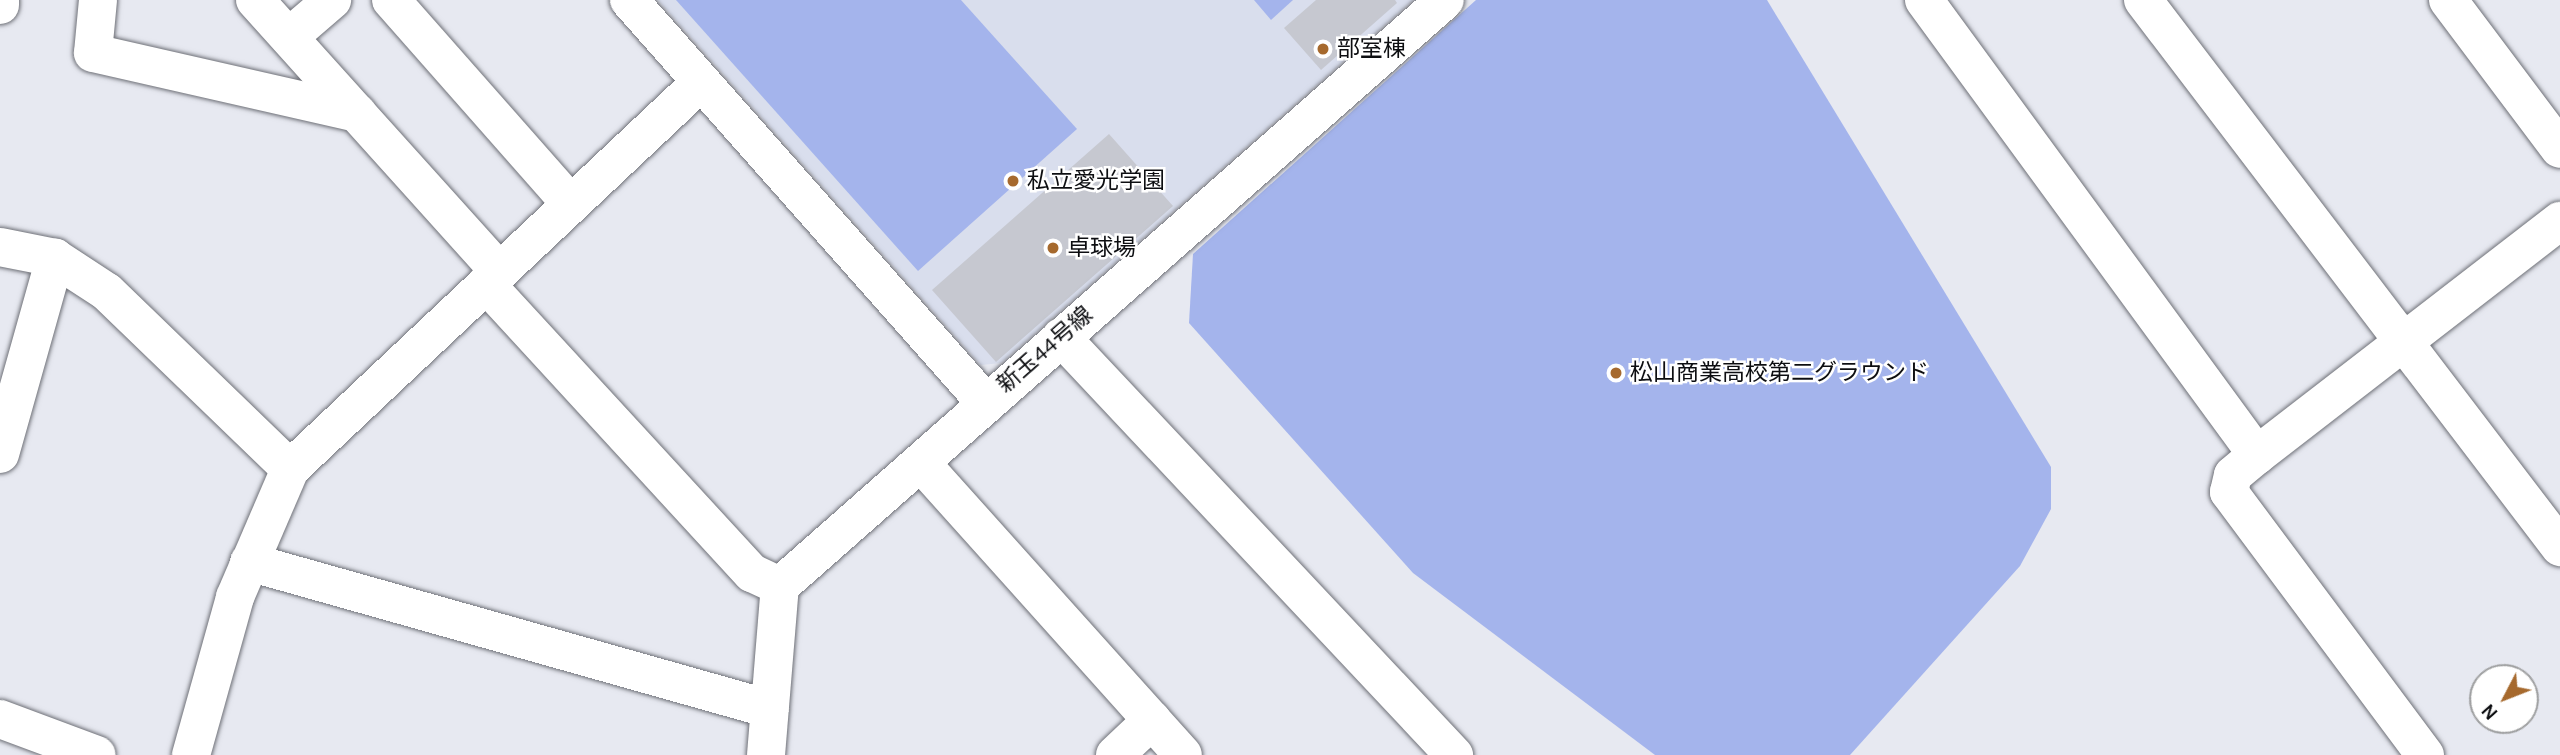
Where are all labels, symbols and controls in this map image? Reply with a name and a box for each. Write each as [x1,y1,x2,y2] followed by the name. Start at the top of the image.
[1337,35,1406,63] place label: 部室棟
[1315,41,1331,57] marker: 部室棟
[1027,167,1165,195] place label: 私立愛光学園
[1005,173,1021,189] marker: 私立愛光学園
[1067,234,1136,262] place label: 卓球場
[1045,240,1061,256] marker: 卓球場
[992,301,1098,399] street label: 新玉44号線
[1630,359,1929,387] place label: 松山商業高校第二グラウンド
[1608,365,1624,381] marker: 松山商業高校第二グラウンド
[2469,664,2539,734] north arrow
[2477,699,2503,724] text: N

